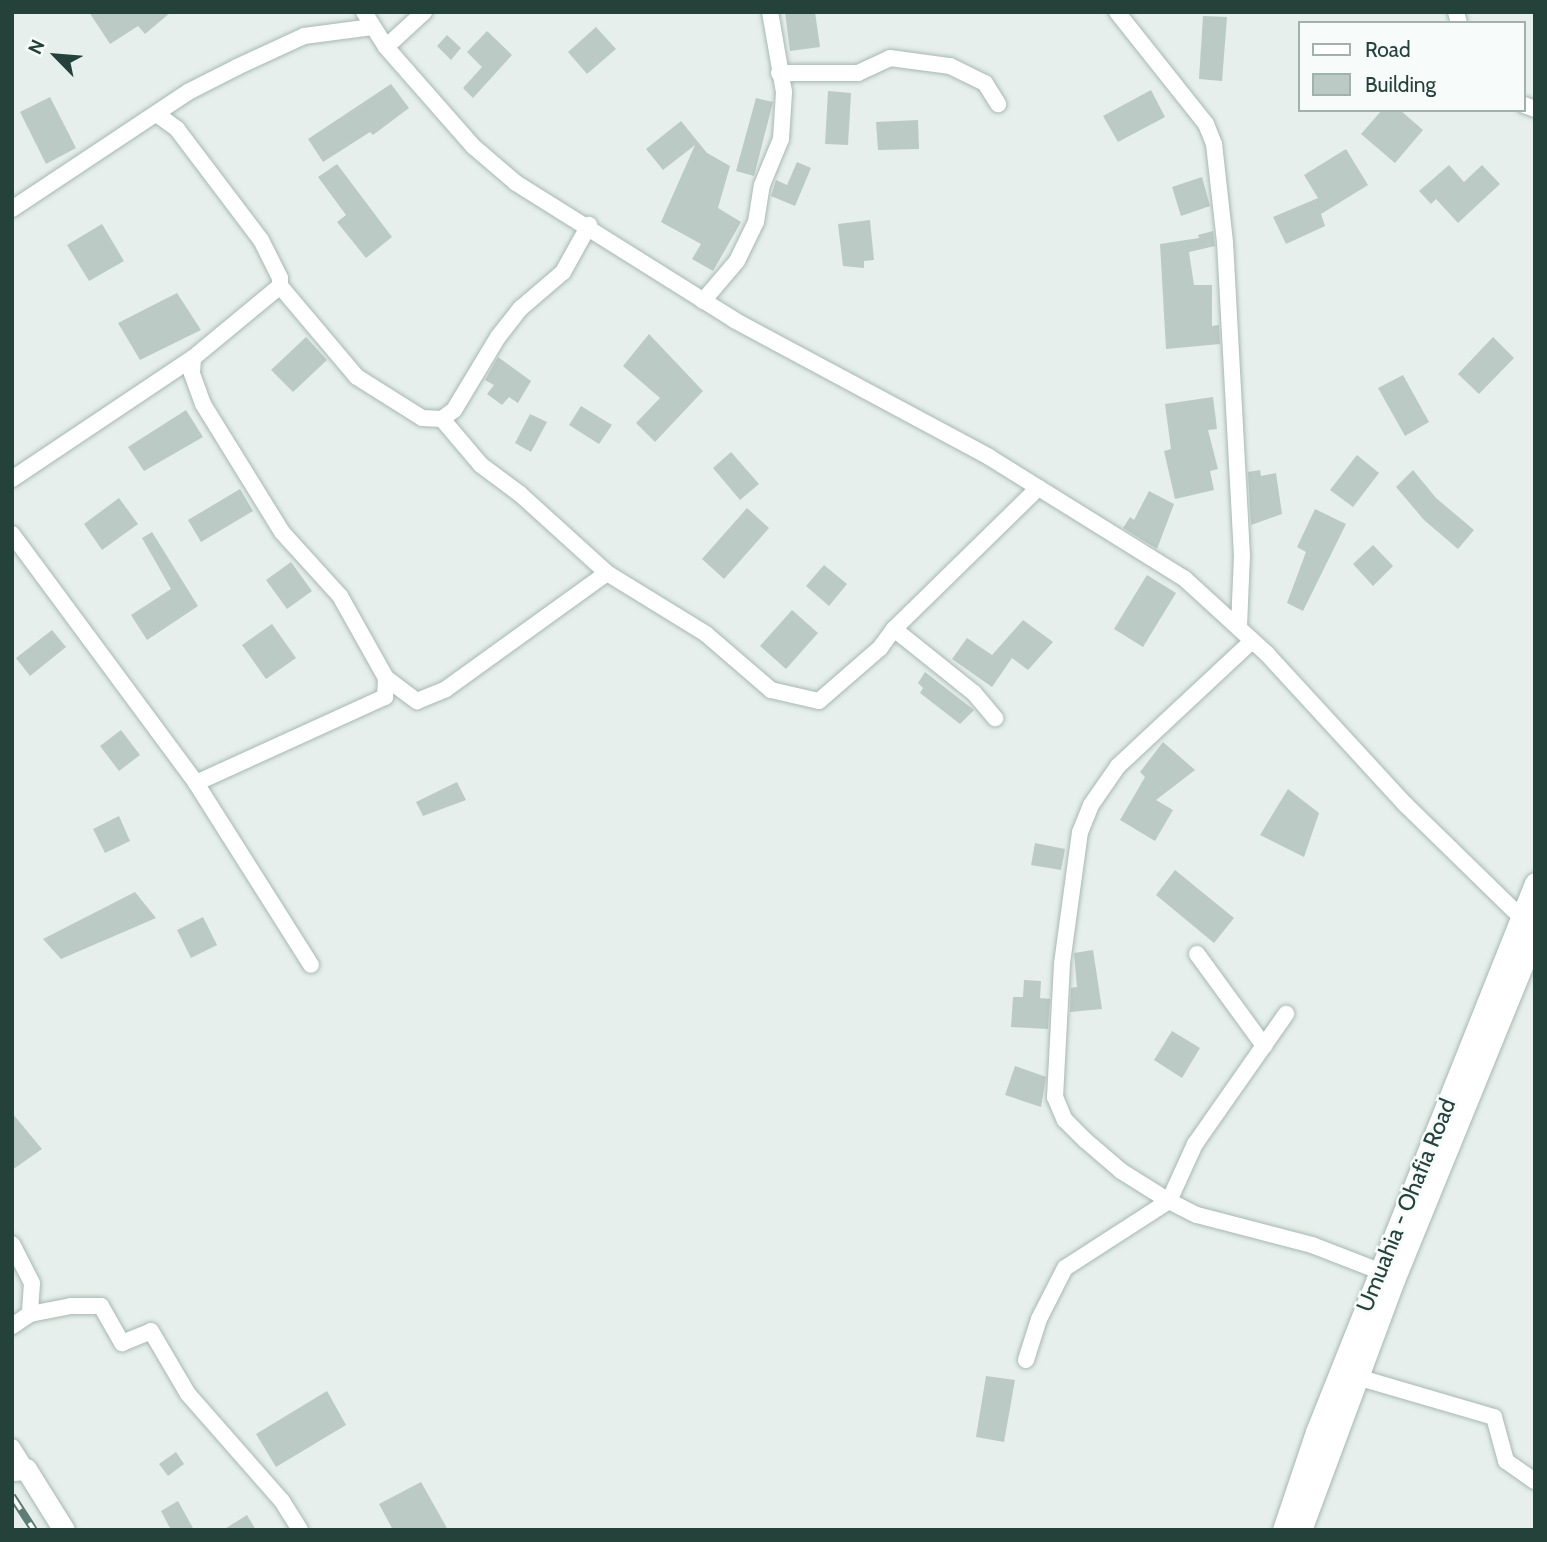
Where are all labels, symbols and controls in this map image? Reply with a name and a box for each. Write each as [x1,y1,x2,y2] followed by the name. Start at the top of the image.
[21,21,91,91] north arrow
[1298,21,1526,112] legend
[23,36,50,58] text: N
[1365,37,1411,62] text: Road
[1365,72,1436,97] text: Building
[1351,1094,1461,1316] street label: Umuahia - Ohafia Road

